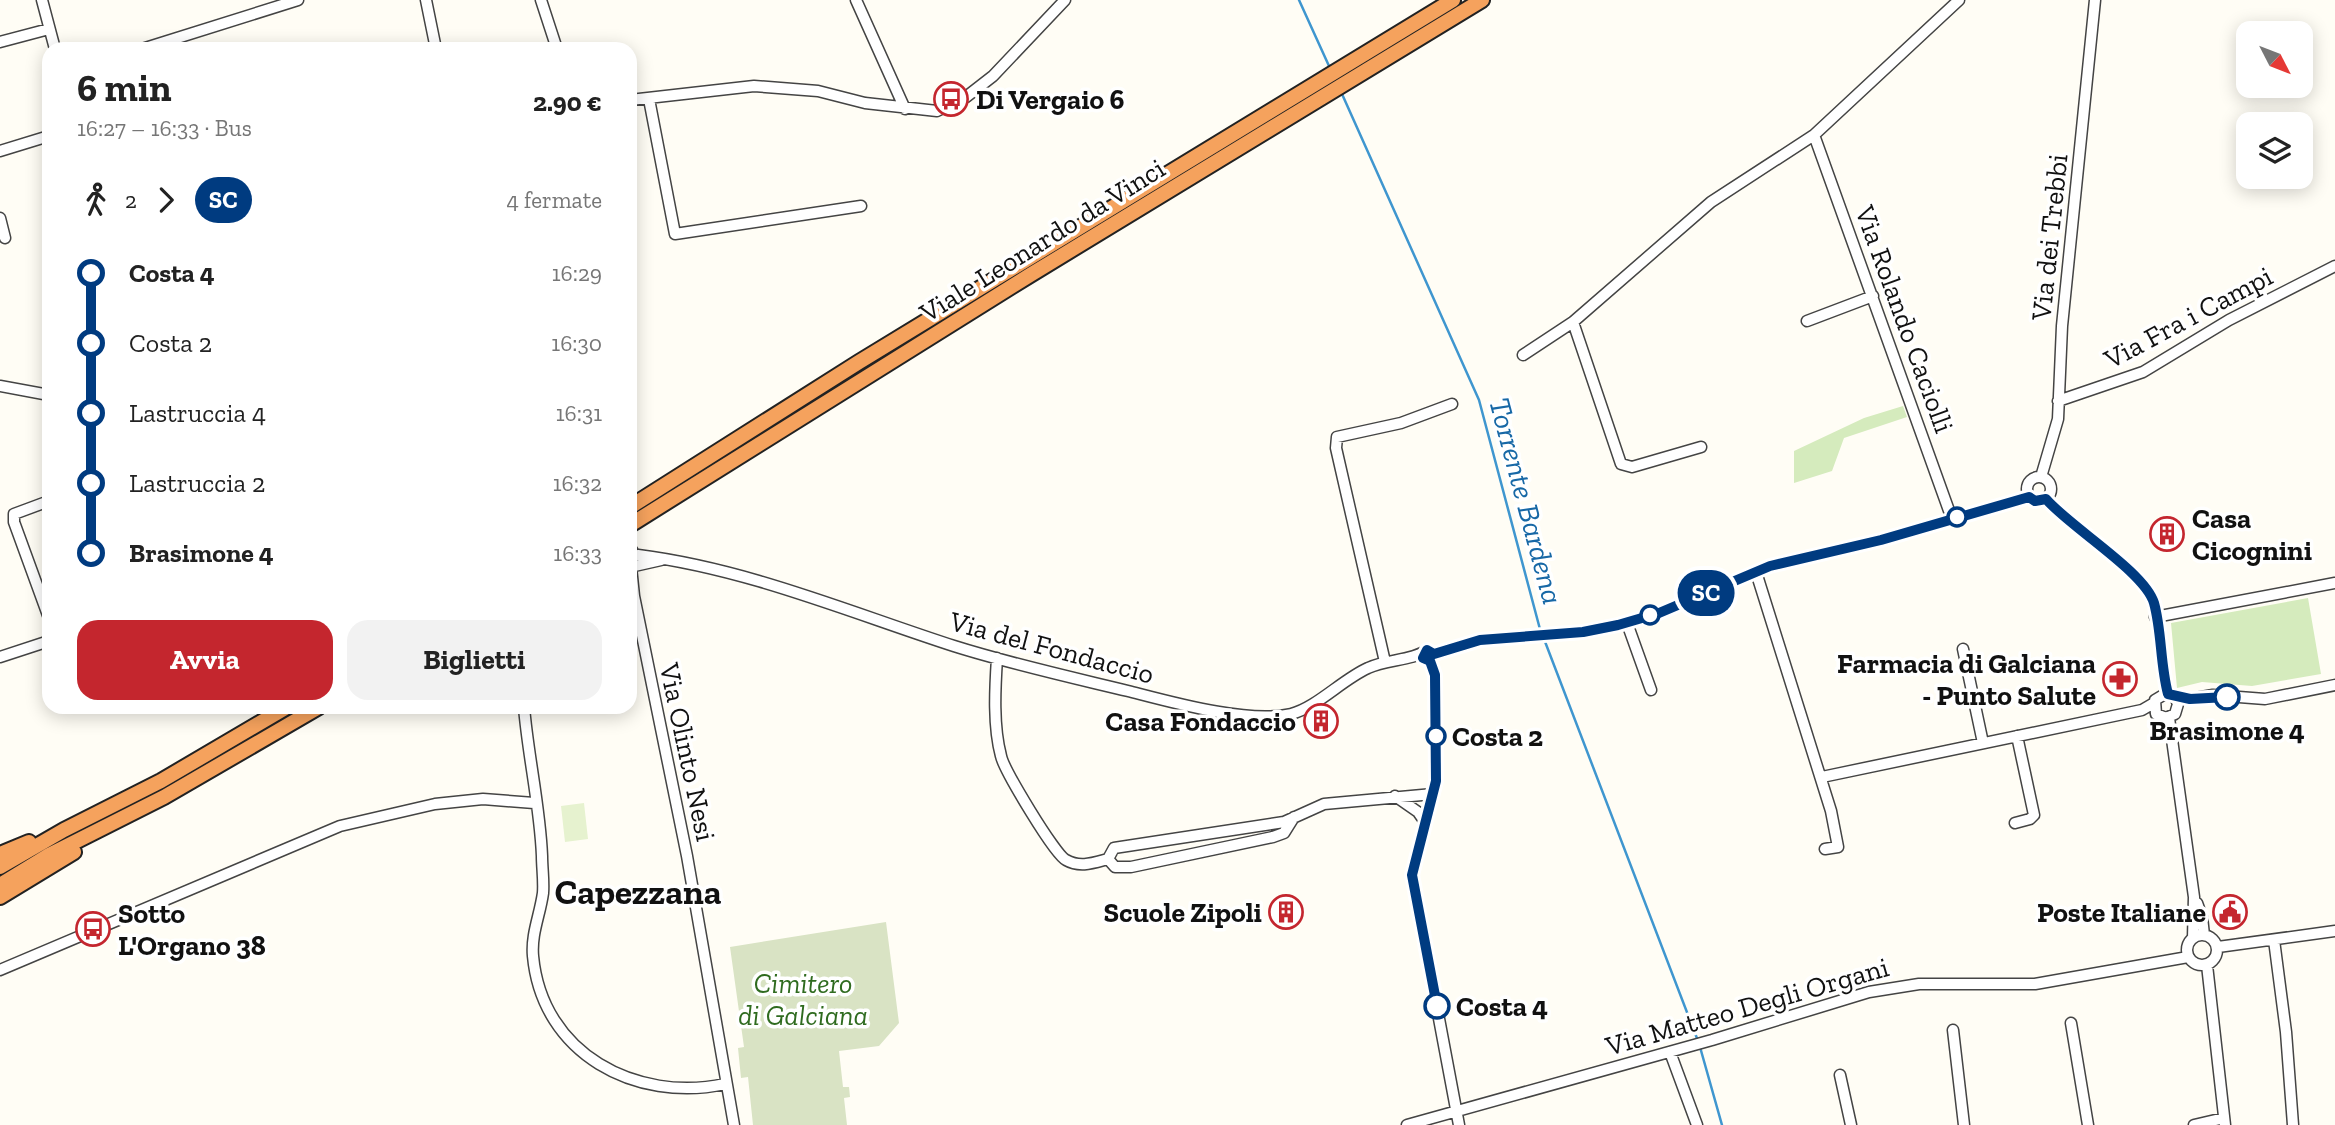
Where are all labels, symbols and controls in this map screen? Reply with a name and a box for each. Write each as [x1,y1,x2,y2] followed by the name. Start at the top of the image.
[2236,21,2314,98] north arrow
[2236,21,2313,189] map controls
[77,65,172,111] text: 6 min
[932,80,970,118] bus stop icon: Di Vergaio 6
[976,83,1124,116] place label: Di Vergaio 6
[533,86,602,118] text: 2.90 €
[2236,112,2313,189] button: layers
[77,114,252,142] text: 16:27 – 16:33 · Bus
[913,151,1171,330] street label: Viale Leonardo da Vinci
[2024,152,2075,323] street label: Via dei Trebbi
[77,181,115,219] icon: walk
[147,181,185,219] icon: forward
[209,185,238,214] text: SC
[125,186,137,214] text: 2
[506,186,602,214] text: 4 fermate
[1848,200,1961,437] street label: Via Rolando Caciolli
[129,257,214,289] text: Costa 4
[552,259,602,287] text: 16:29
[2098,259,2278,376] street label: Via Fra i Campi
[129,327,212,359] text: Costa 2
[551,329,602,357] text: 16:30
[1481,394,1571,608] water label: Torrente Bardena
[129,397,266,429] text: Lastruccia 4
[556,399,602,427] text: 16:31
[129,467,265,499] text: Lastruccia 2
[553,469,602,497] text: 16:32
[2192,502,2312,567] place label: Casa Cicognini
[1947,507,1967,527] unlabelled marker
[2148,515,2186,553] building icon: Casa Cicognini
[129,537,274,569] text: Brasimone 4
[553,539,602,567] text: 16:33
[1674,570,1738,616] line badge: SC
[1692,578,1720,607] text: SC
[945,604,1158,691] street label: Via del Fondaccio
[1640,605,1660,625] unlabelled marker
[77,620,333,700] button: Avvia
[347,620,602,700] button: Biglietti
[1837,647,2096,712] place label: Farmacia di Galciana - Punto Salute
[652,659,723,844] street label: Via Olinto Nesi
[2101,660,2139,698] pharmacy icon: Farmacia di Galciana - Punto Salute
[2214,684,2240,710] marker: Brasimone 4
[1302,702,1340,740] building icon: Casa Fondaccio
[1105,705,1296,738] place label: Casa Fondaccio
[2149,714,2305,747] place label: Brasimone 4
[1452,720,1543,753] place label: Costa 2
[1426,726,1446,746] marker: Costa 2
[555,871,722,913] district label: Capezzana
[1267,893,1305,931] building icon: Scuole Zipoli
[2211,893,2249,931] public building icon: Poste Italiane
[1104,896,1262,929] place label: Scuole Zipoli
[2037,896,2206,929] place label: Poste Italiane
[118,897,266,962] place label: Sotto L'Organo 38
[74,910,112,948] bus stop icon: Sotto L'Organo 38
[1601,950,1893,1063] street label: Via Matteo Degli Organi
[738,967,868,1032] park label: Cimitero di Galciana
[1456,990,1548,1023] place label: Costa 4
[1424,993,1450,1019] marker: Costa 4

